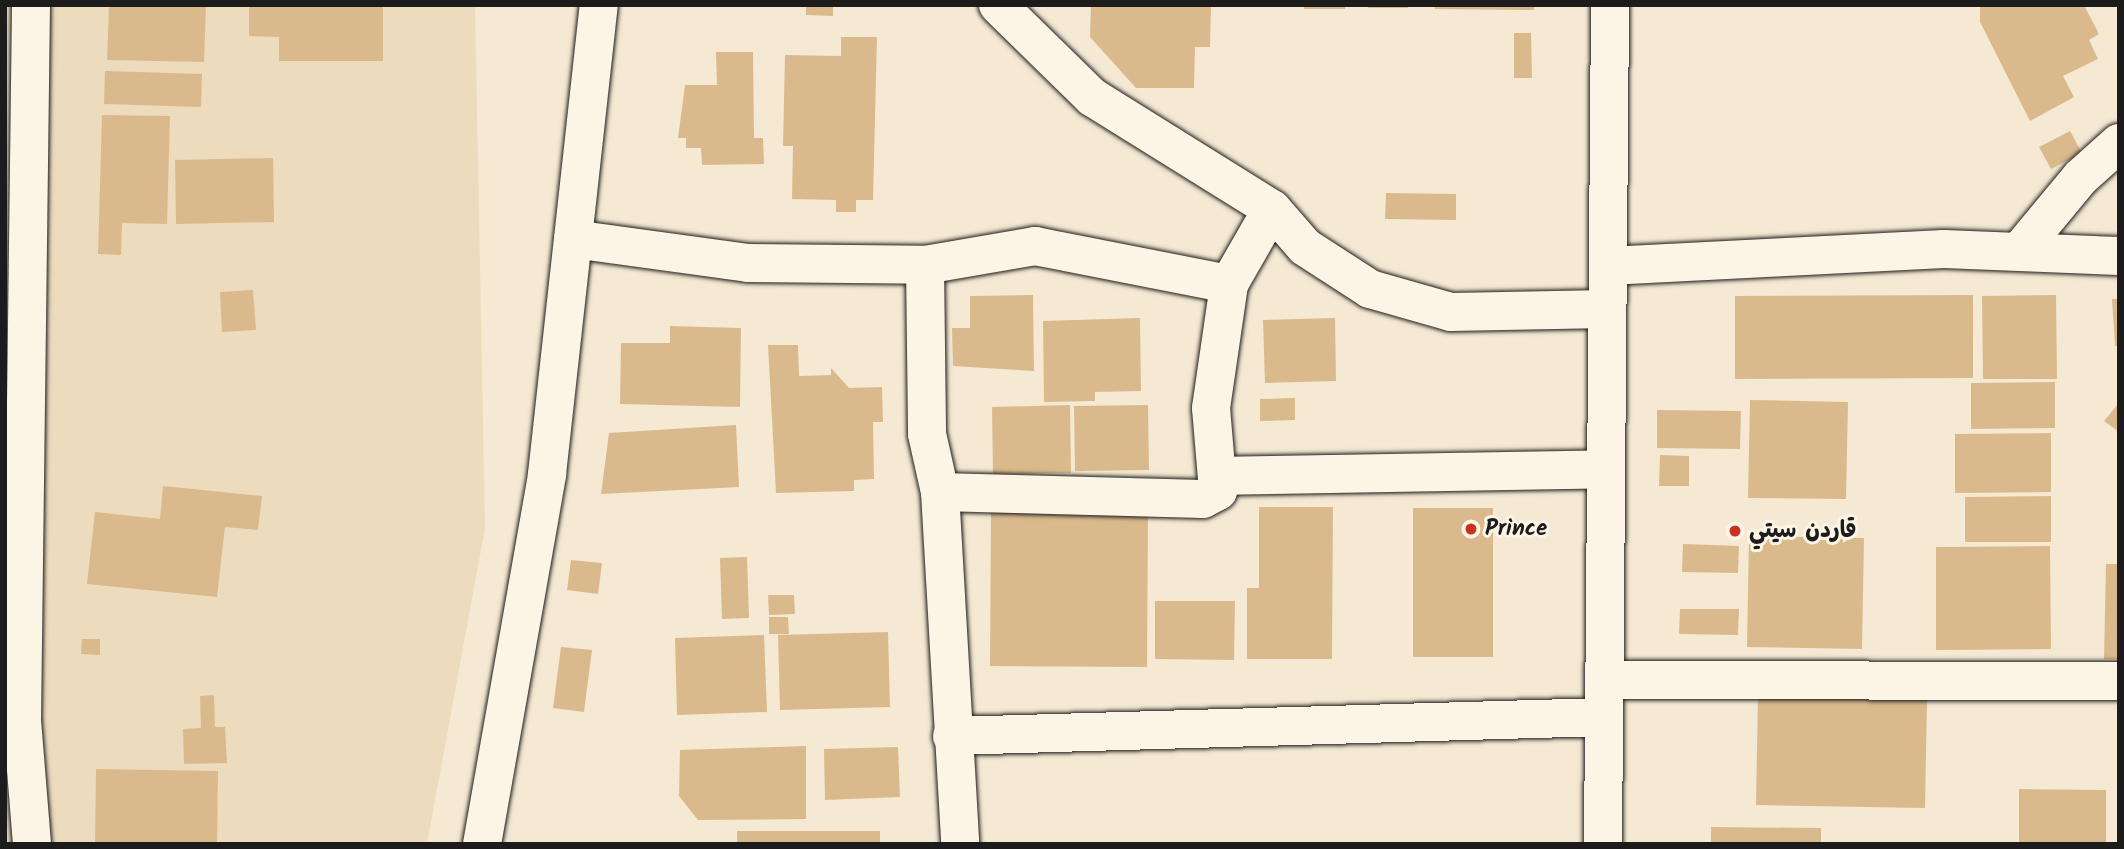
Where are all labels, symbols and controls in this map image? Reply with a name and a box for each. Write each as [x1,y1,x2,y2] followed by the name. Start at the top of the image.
[1485,515,1547,543] place label: Prince
[1749,517,1856,545] place label: قاردن سيتي
[1463,521,1479,537] marker: Prince
[1727,523,1743,539] marker: قاردن سيتي

